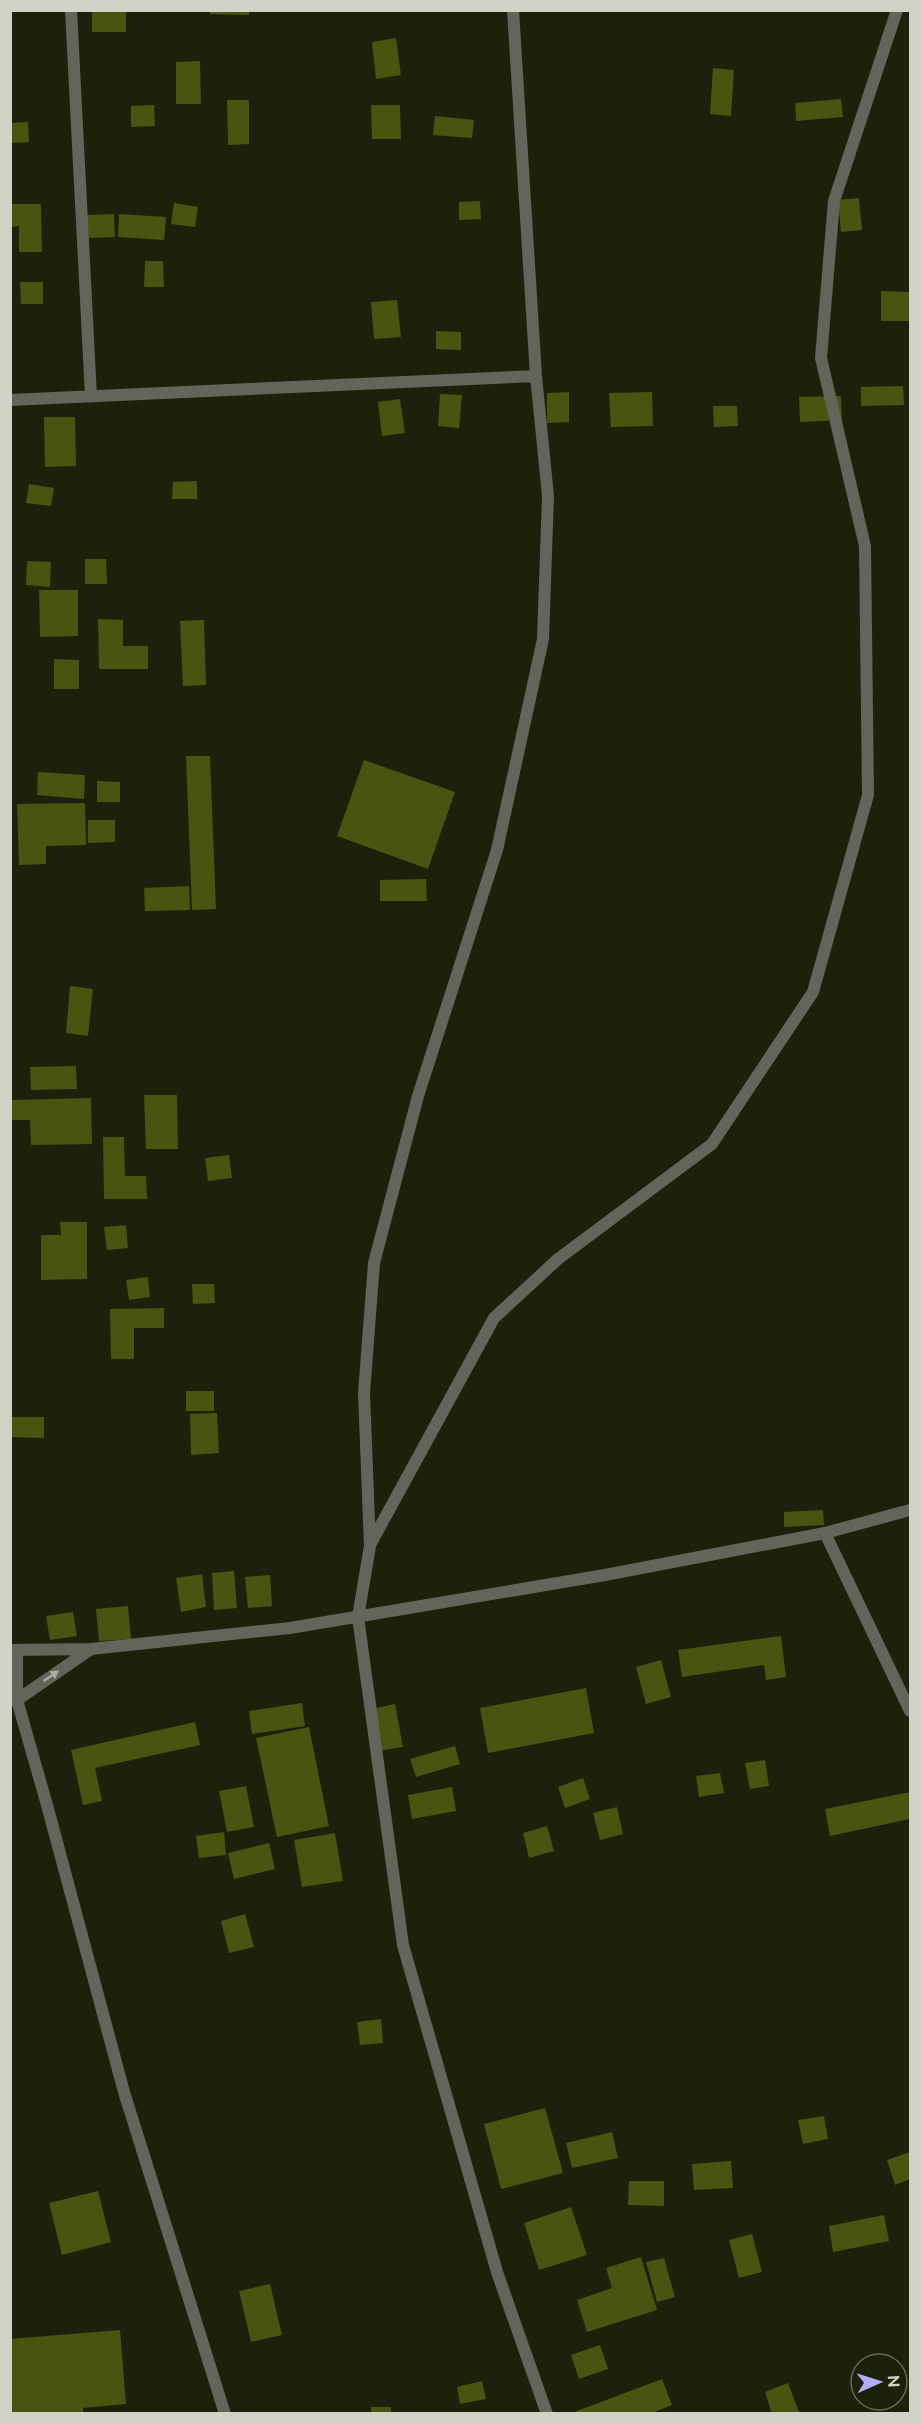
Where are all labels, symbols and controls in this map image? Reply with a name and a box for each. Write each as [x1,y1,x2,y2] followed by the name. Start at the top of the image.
[43,1670,59,1682] one-way arrow
[849,2352,909,2412] north arrow
[884,2375,903,2388] text: N

